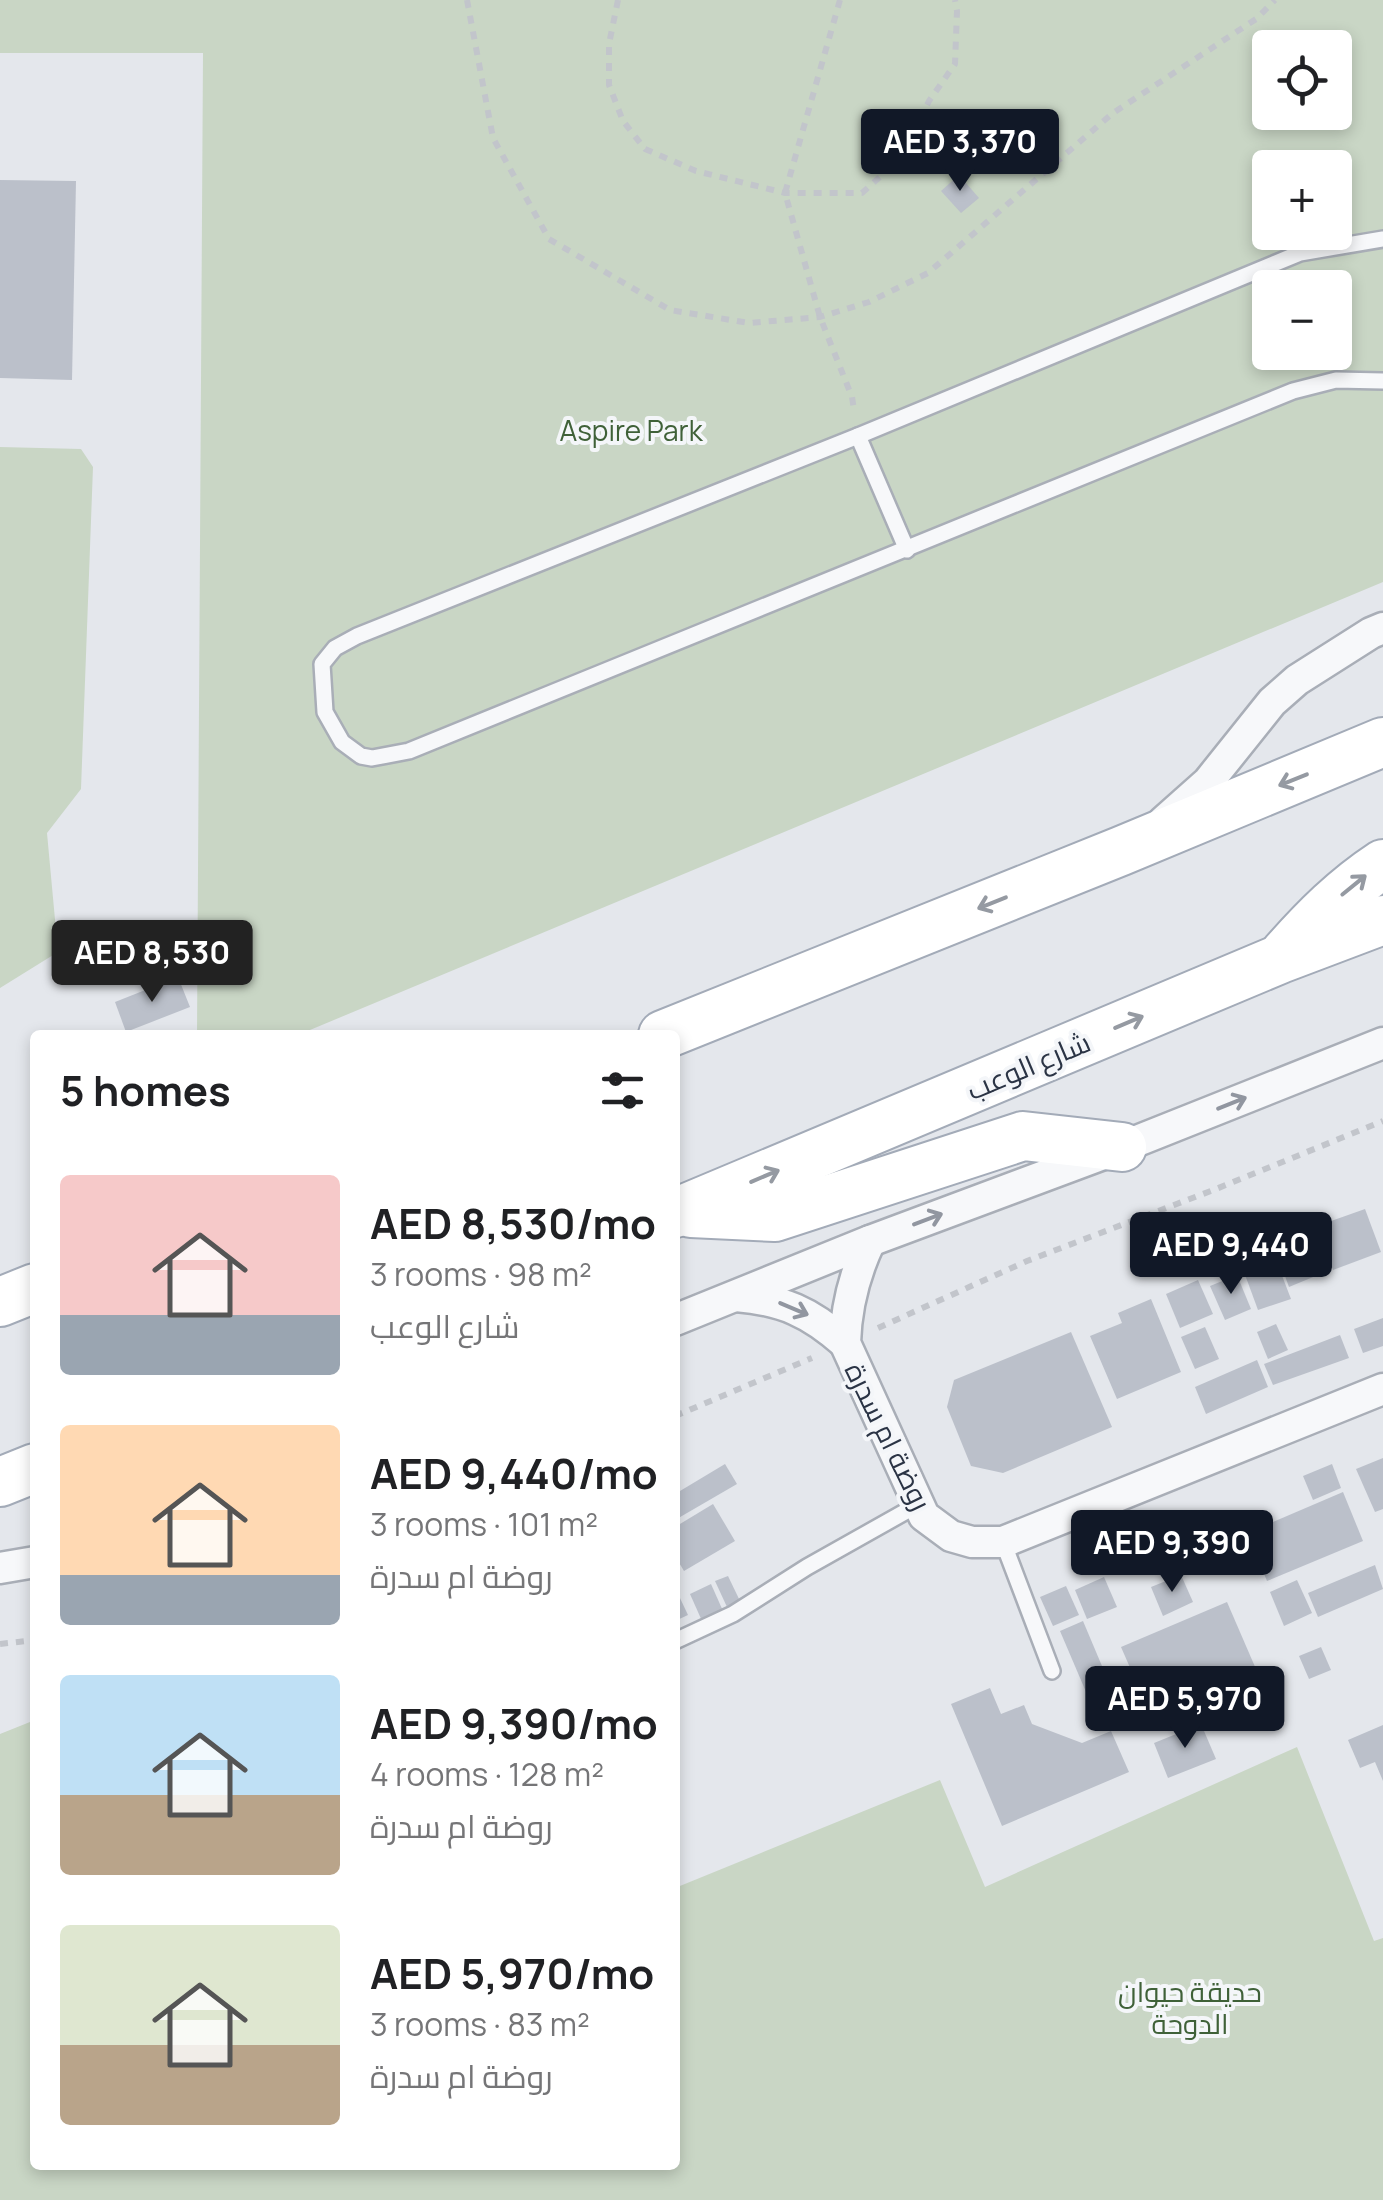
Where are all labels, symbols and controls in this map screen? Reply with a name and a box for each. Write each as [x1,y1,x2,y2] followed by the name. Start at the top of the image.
[1252,30,1352,370] map controls
[1252,30,1352,130] button: locate
[846,109,1074,194] pin: AED 3,370
[883,119,1037,163] text: AED 3,370
[1252,150,1352,250] button: +
[1252,270,1352,370] button: −
[559,411,704,449] park label: Aspire Park
[1278,772,1309,790] one-way arrow
[1341,874,1367,896] one-way arrow
[977,895,1008,913] one-way arrow
[38,920,266,1005] pin: AED 8,530
[74,930,230,974] text: AED 8,530
[1113,1012,1144,1030] one-way arrow
[960,1022,1096,1109] street label: شارع الوعب
[60,1061,231,1119] text: 5 homes
[595,1063,650,1118] icon: filters
[1216,1093,1246,1111] one-way arrow
[749,1165,780,1183] one-way arrow
[370,1194,656,1252] text: AED 8,530/mo
[912,1209,943,1227] one-way arrow
[1117,1212,1345,1297] pin: AED 9,440
[140,1215,260,1335] icon: home
[1152,1222,1310,1266] text: AED 9,440
[370,1252,592,1296] text: 3 rooms · 98 m²
[778,1301,809,1319] one-way arrow
[370,1304,519,1348] text: شارع الوعب
[835,1356,941,1517] street label: روضة ام سدرة
[370,1444,658,1502] text: AED 9,440/mo
[140,1465,260,1585] icon: home
[370,1502,598,1546] text: 3 rooms · 101 m²
[1058,1510,1286,1595] pin: AED 9,390
[1093,1520,1251,1564] text: AED 9,390
[370,1554,553,1598] text: روضة ام سدرة
[1071,1666,1299,1751] pin: AED 5,970
[1107,1676,1263,1720] text: AED 5,970
[370,1694,658,1752] text: AED 9,390/mo
[140,1715,260,1835] icon: home
[370,1752,604,1796] text: 4 rooms · 128 m²
[370,1804,553,1848] text: روضة ام سدرة
[370,1944,654,2002] text: AED 5,970/mo
[140,1965,260,2085] icon: home
[1118,1972,1262,2042] park label: حديقة حيوان الدوحة
[370,2002,590,2046] text: 3 rooms · 83 m²
[370,2054,553,2098] text: روضة ام سدرة

